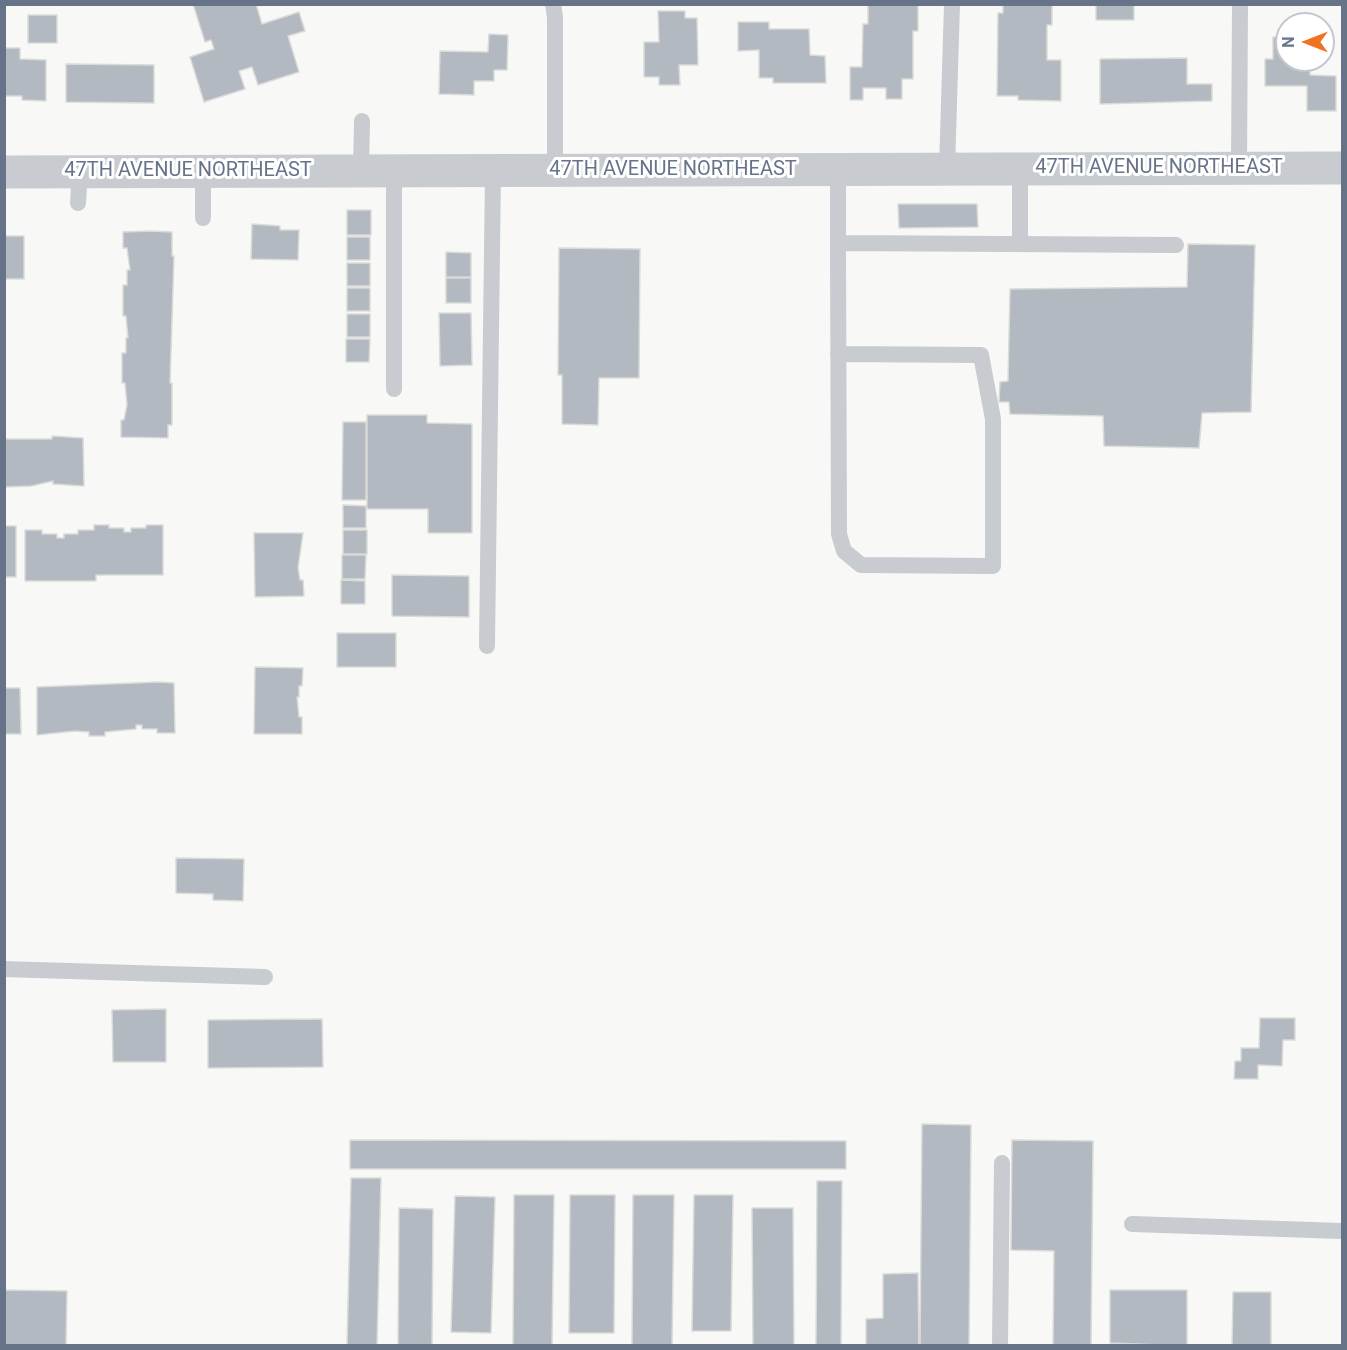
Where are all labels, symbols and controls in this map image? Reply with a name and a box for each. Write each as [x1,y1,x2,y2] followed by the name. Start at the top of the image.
[1275,12,1335,72] north arrow
[1279,36,1298,48] text: N
[1035,156,1283,180] street label: 47TH AVENUE NORTHEAST
[549,158,797,182] street label: 47TH AVENUE NORTHEAST
[64,159,312,183] street label: 47TH AVENUE NORTHEAST

